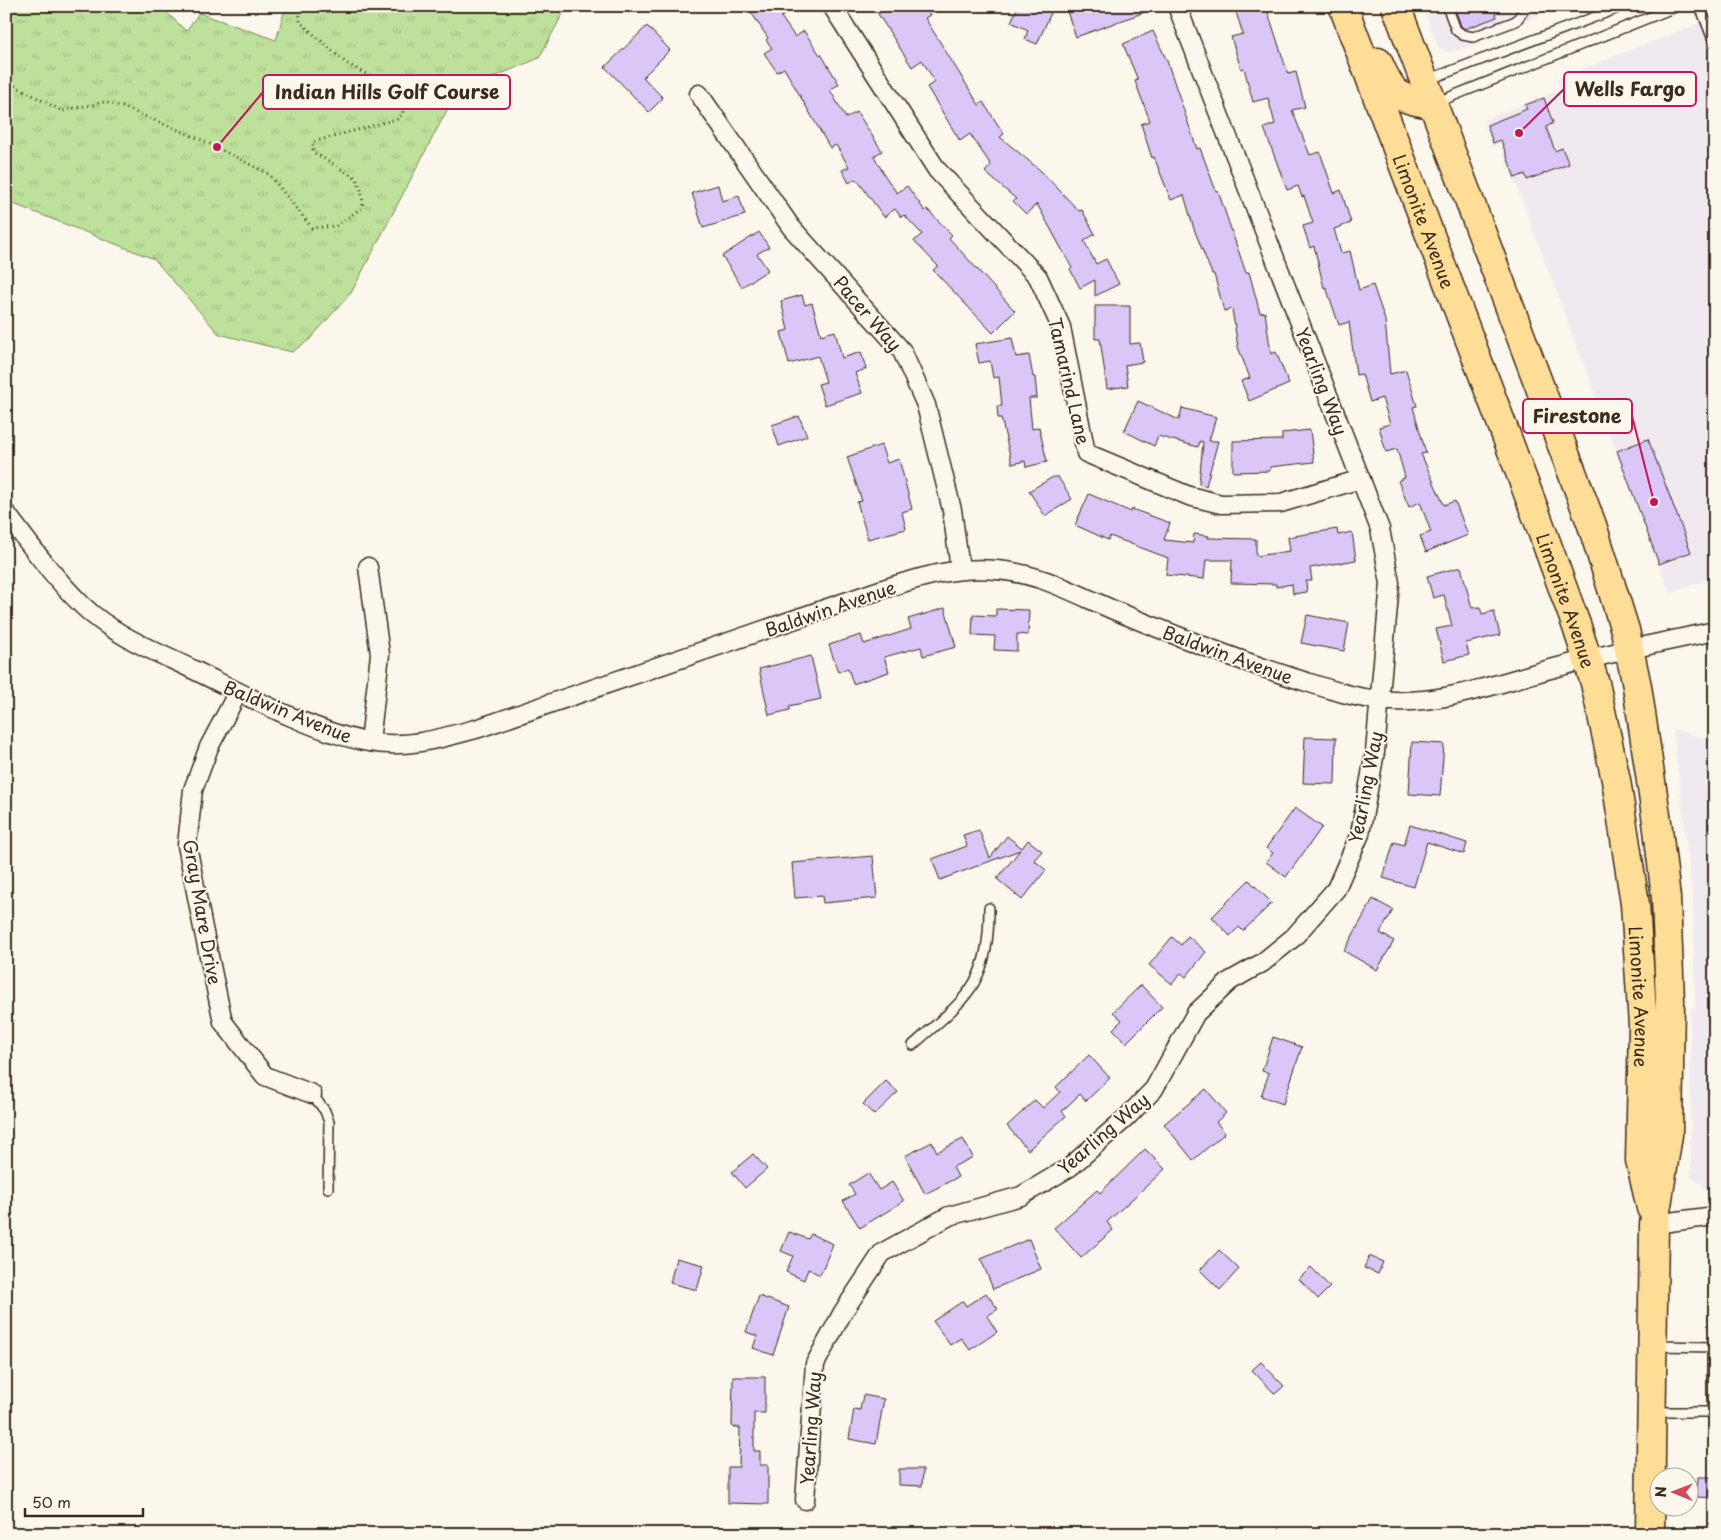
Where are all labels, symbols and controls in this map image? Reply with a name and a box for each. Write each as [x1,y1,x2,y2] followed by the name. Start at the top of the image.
[1564,72,1696,106] callout: Wells Fargo
[1575,74,1685,102] text: Wells Fargo
[263,75,510,109] callout: Indian Hills Golf Course
[275,77,499,105] text: Indian Hills Golf Course
[1387,150,1462,292] street label: Limonite Avenue
[827,269,909,357] street label: Pacer Way
[1042,315,1098,447] street label: Tamarind Lane
[1289,323,1355,439] street label: Yearling Way
[1523,399,1632,433] callout: Firestone
[1533,401,1622,429] text: Firestone
[1530,529,1603,672] street label: Limonite Avenue
[761,573,899,643] street label: Baldwin Avenue
[1159,618,1297,690] street label: Baldwin Avenue
[220,673,356,749] street label: Baldwin Avenue
[1341,729,1389,845] street label: Yearling Way
[177,837,229,987] street label: Gray Mare Drive
[1623,925,1657,1068] street label: Limonite Avenue
[1051,1086,1155,1180] street label: Yearling Way
[793,1370,827,1486] street label: Yearling Way
[1648,1468,1698,1518] north arrow
[25,1485,142,1517] scale bar
[1650,1486,1671,1497] text: N
[32,1490,71,1513] text: 50 m

